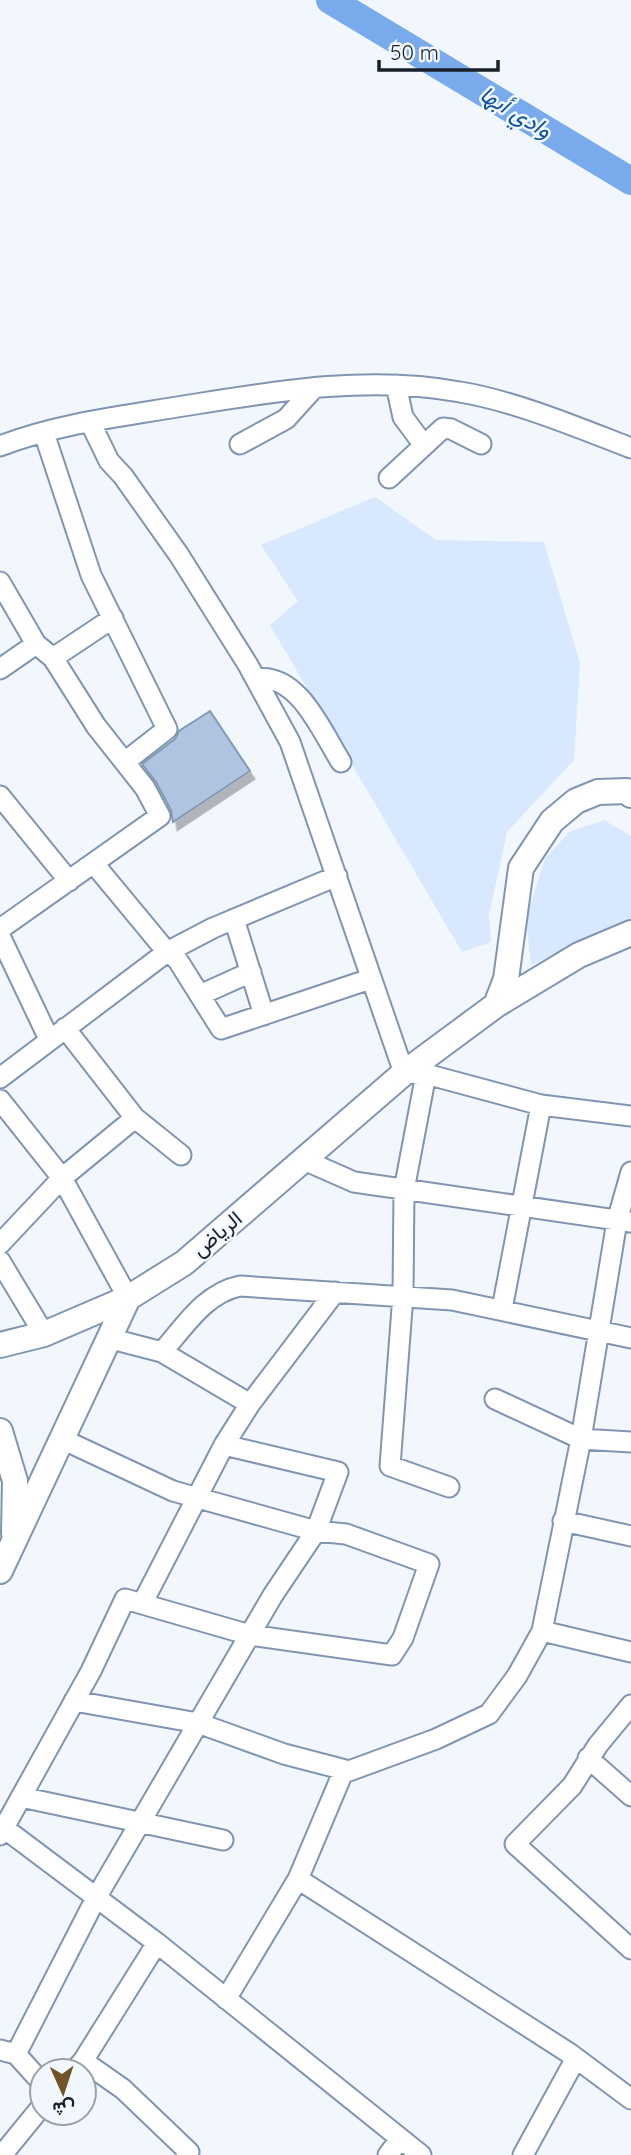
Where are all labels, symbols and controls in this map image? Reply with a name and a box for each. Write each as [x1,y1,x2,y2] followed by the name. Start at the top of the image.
[379,28,498,72] scale bar
[390,39,439,65] text: 50 m
[472,79,557,149] water label: وادي أبها
[186,1205,247,1262] street label: الرياض
[28,2057,98,2127] north arrow
[52,2096,76,2122] text: ش

